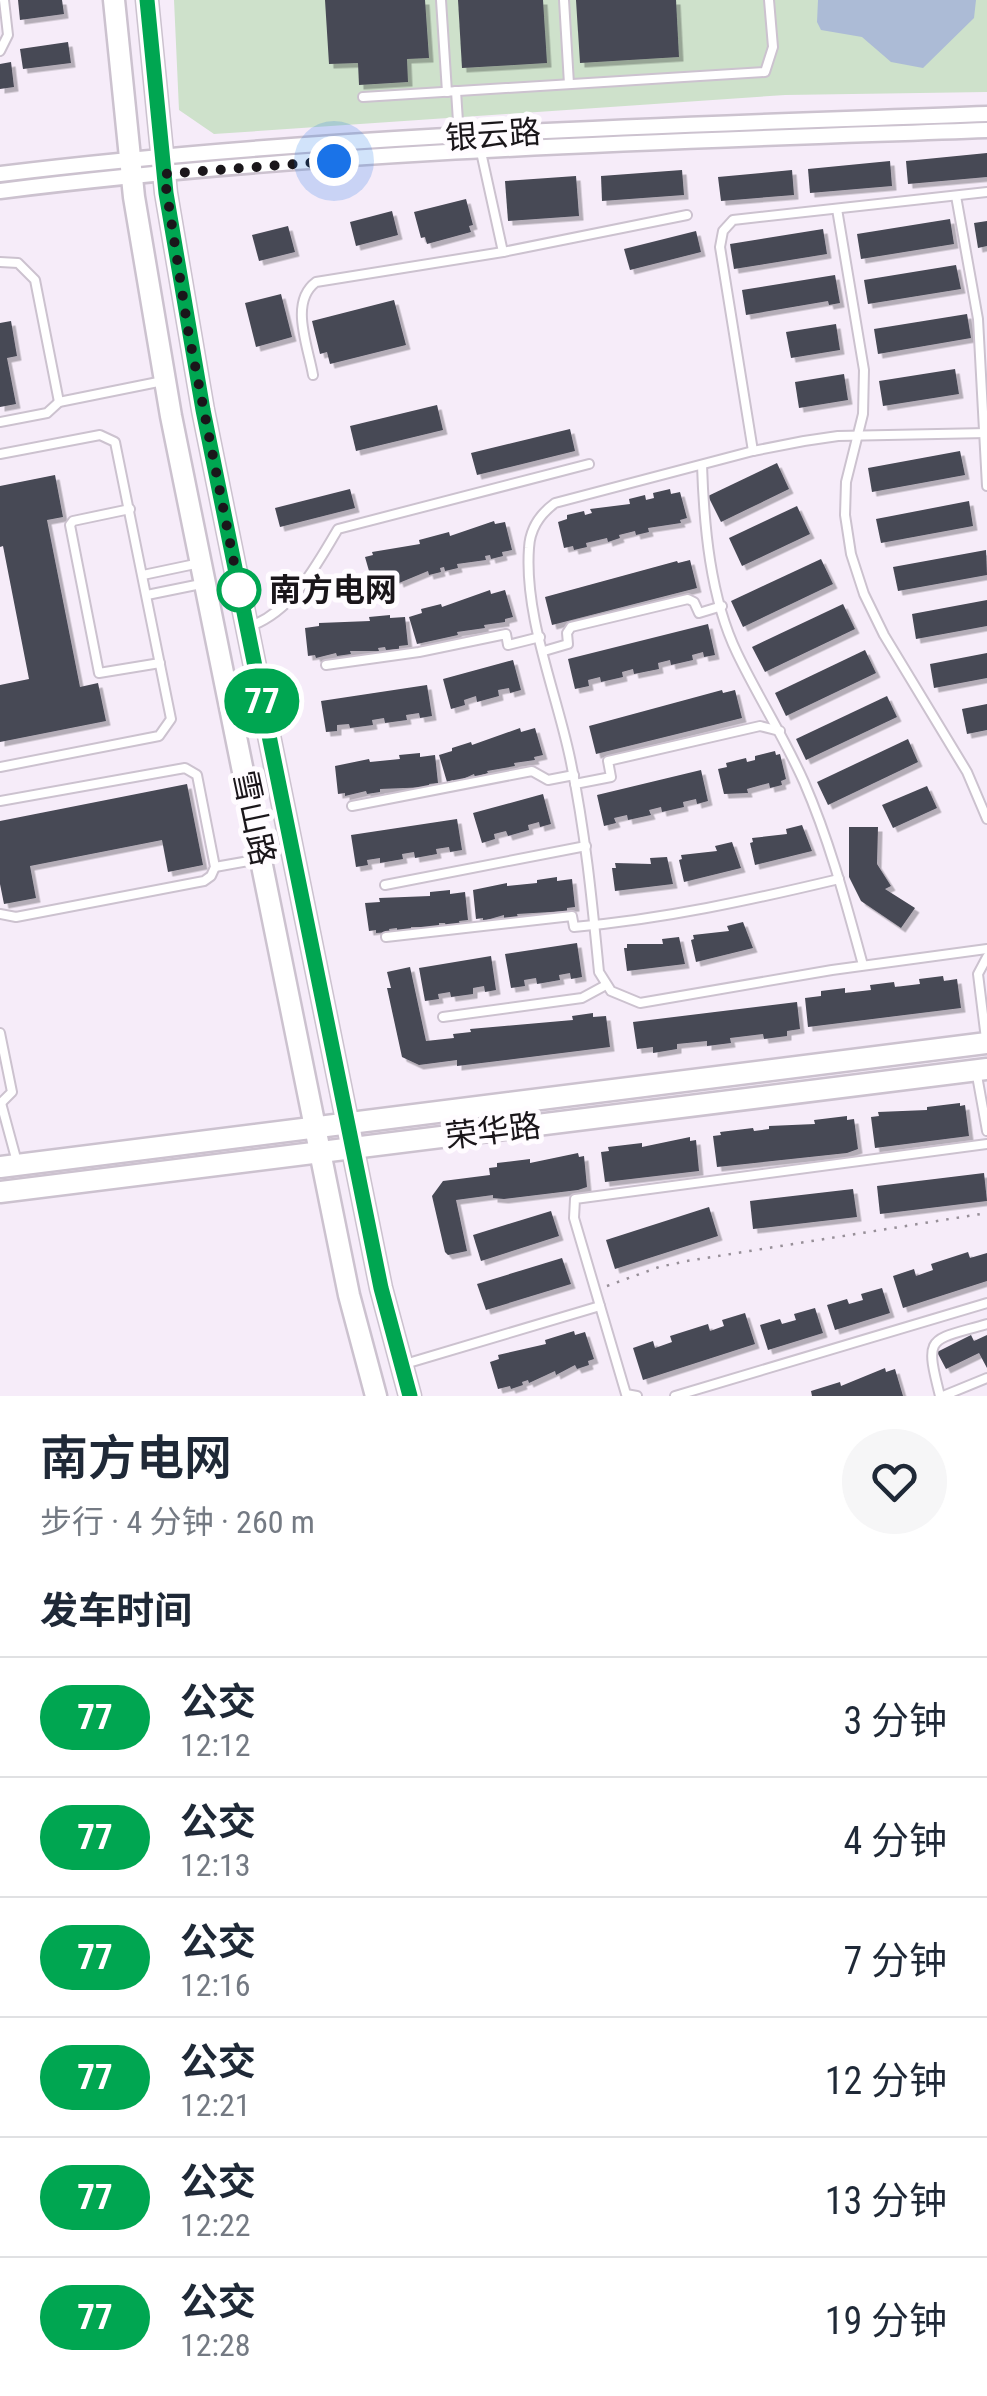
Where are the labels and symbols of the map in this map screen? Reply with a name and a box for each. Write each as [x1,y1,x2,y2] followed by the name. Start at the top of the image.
[444,113,542,157] street label: 银云路
[309,136,359,186] your location
[218,569,260,611] marker: 南方电网
[269,571,397,609] place label: 南方电网
[217,668,307,734] line badge: 77
[225,767,283,869] street label: 雪山路
[443,1106,543,1156] street label: 荣华路

